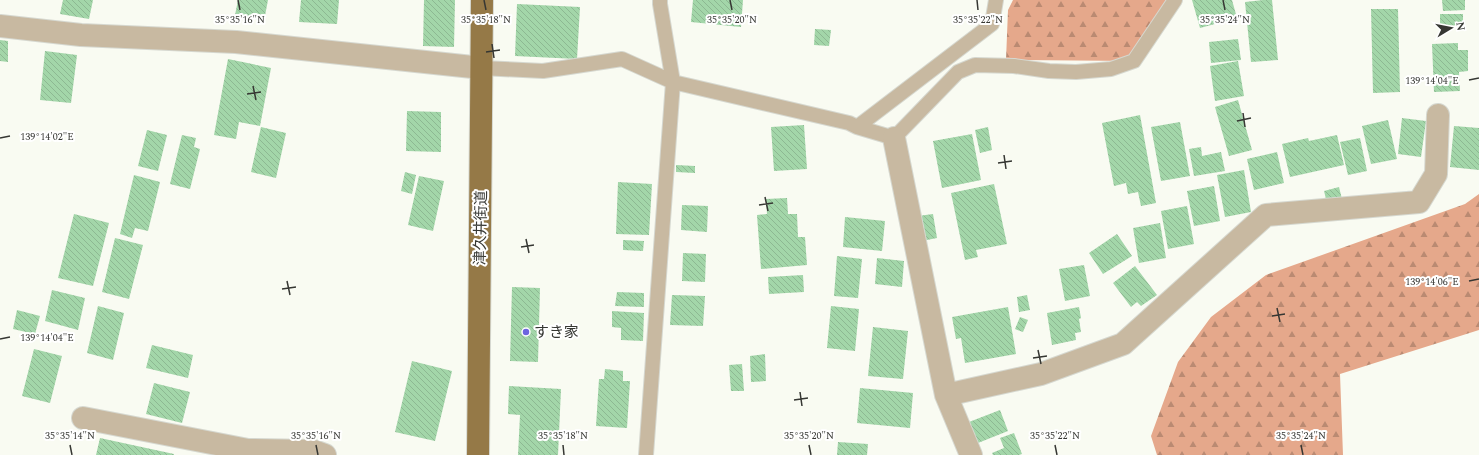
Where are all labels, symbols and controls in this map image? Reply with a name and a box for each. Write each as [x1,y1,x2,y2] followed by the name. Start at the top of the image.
[1431,8,1471,48] north arrow
[215,12,265,28] text: 35°35'16"N
[461,12,511,28] text: 35°35'18"N
[707,12,757,28] text: 35°35'20"N
[953,12,1003,28] text: 35°35'22"N
[1200,12,1250,28] text: 35°35'24"N
[1451,20,1470,32] text: N
[1405,73,1459,89] text: 139°14'04"E
[20,129,74,145] text: 139°14'02"E
[469,190,493,266] street label: 津久井街道
[1405,274,1459,290] text: 139°14'06"E
[534,321,579,344] place label: すき家
[521,327,531,337] marker: すき家
[20,330,74,346] text: 139°14'04"E
[45,428,95,444] text: 35°35'14"N
[291,428,341,444] text: 35°35'16"N
[538,428,588,444] text: 35°35'18"N
[784,428,834,444] text: 35°35'20"N
[1030,428,1080,444] text: 35°35'22"N
[1276,428,1326,444] text: 35°35'24"N

